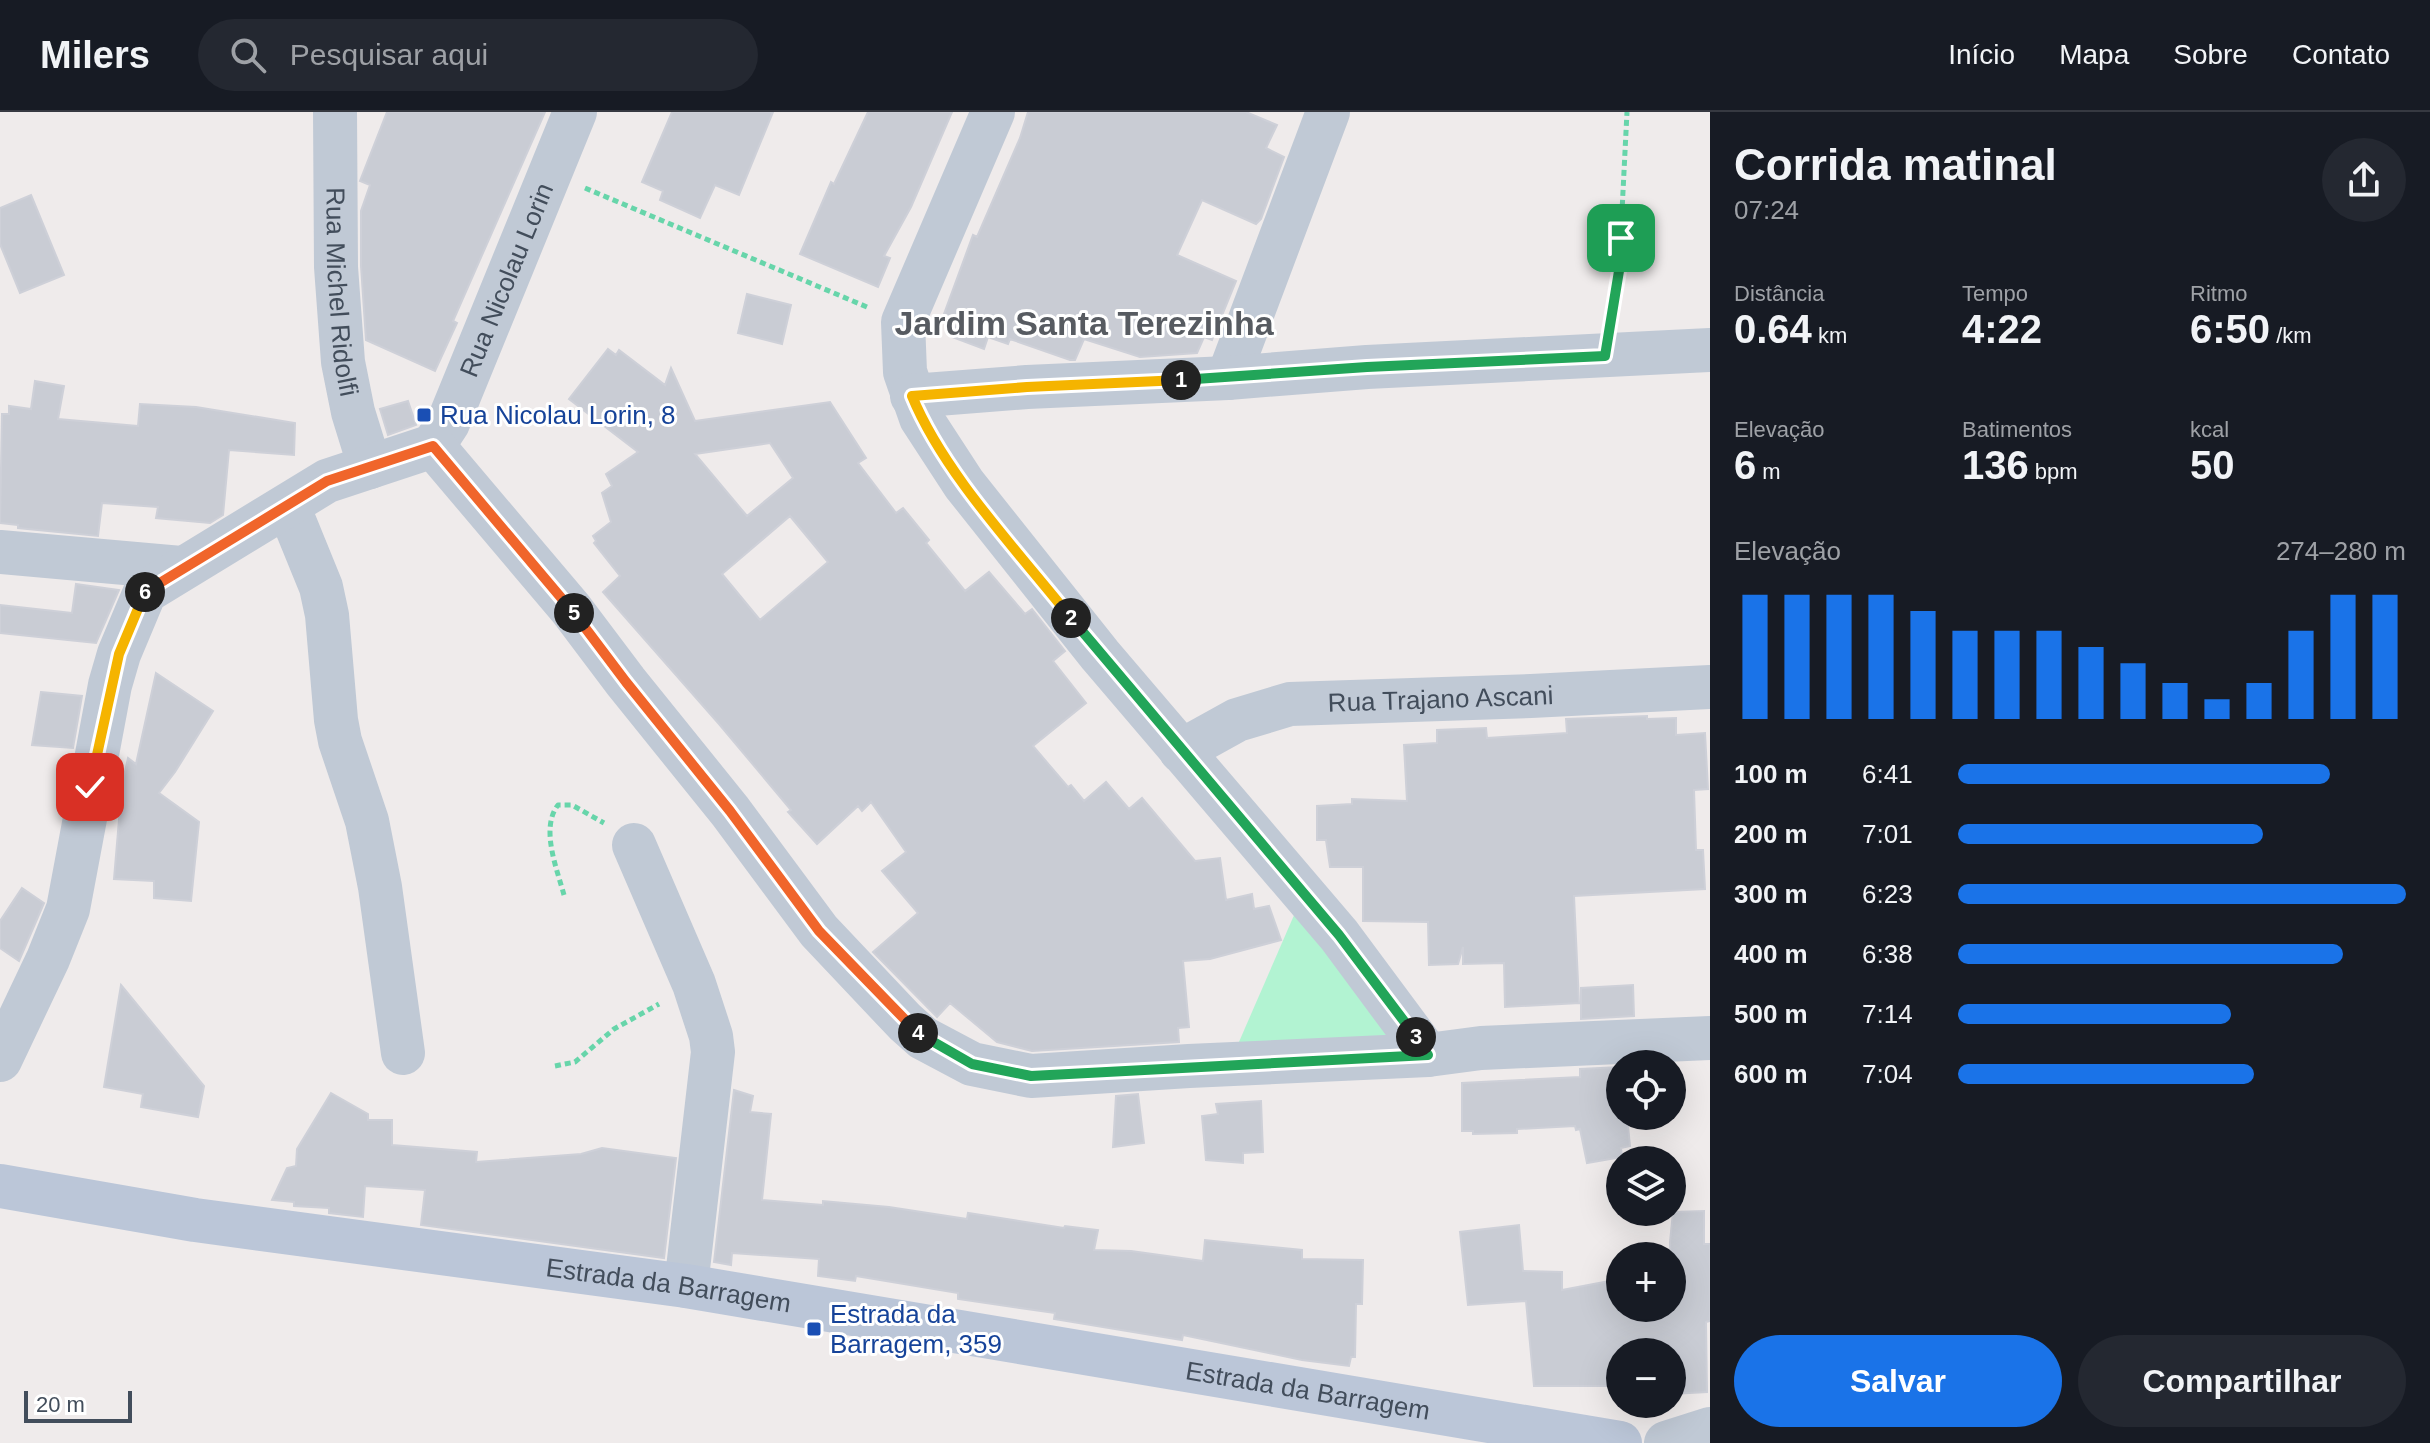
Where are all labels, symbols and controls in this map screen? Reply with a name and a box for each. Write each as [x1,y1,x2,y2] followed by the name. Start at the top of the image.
[198,19,758,91] search box
[226,33,270,77] icon: search
[40,34,150,76] text: Milers
[290,38,488,71] text: Pesquisar aqui
[1948,39,2015,70] text: Início
[2059,39,2129,70] text: Mapa
[2173,39,2248,70] text: Sobre
[2292,39,2390,70] text: Contato
[2322,138,2406,222] button: share
[1734,140,2057,189] text: Corrida matinal
[453,179,559,381] street label: Rua Nicolau Lorin
[320,187,364,399] street label: Rua Michel Ridolfi
[1734,195,1799,225] text: 07:24
[1587,204,1655,272] pin
[1599,216,1643,260] icon: arrive
[1734,281,1824,306] text: Distância
[1962,281,2028,306] text: Tempo
[2190,281,2247,306] text: Ritmo
[894,304,1275,342] district label: Jardim Santa Terezinha
[1734,307,1812,351] text: 0.64
[1962,307,2042,351] text: 4:22
[2190,307,2270,351] text: 6:50
[1812,323,1847,348] text: km
[2270,323,2312,348] text: /km
[1161,360,1201,400] pin: 1
[1175,367,1187,392] text: 1
[440,400,676,430] place label: Rua Nicolau Lorin, 8
[415,406,433,424] marker: Rua Nicolau Lorin, 8
[1734,417,1825,442] text: Elevação
[1962,417,2072,442] text: Batimentos
[2190,417,2229,442] text: kcal
[1734,443,1756,487] text: 6
[1962,443,2029,487] text: 136
[2190,443,2235,487] text: 50
[1756,459,1781,484] text: m
[2029,459,2078,484] text: bpm
[1734,536,1841,566] text: Elevação
[2276,536,2406,566] text: 274–280 m
[125,572,165,612] pin: 6
[139,579,151,604] text: 6
[554,593,594,633] pin: 5
[1051,598,1091,638] pin: 2
[568,600,580,625] text: 5
[1065,605,1077,630] text: 2
[1327,680,1554,718] street label: Rua Trajano Ascani
[56,753,124,821] pin
[1734,759,1808,789] text: 100 m
[1862,759,1913,789] text: 6:41
[68,765,112,809] icon: check
[1734,819,1808,849] text: 200 m
[1862,819,1913,849] text: 7:01
[1734,879,1808,909] text: 300 m
[1862,879,1913,909] text: 6:23
[1734,939,1808,969] text: 400 m
[1862,939,1913,969] text: 6:38
[1734,999,1808,1029] text: 500 m
[1862,999,1913,1029] text: 7:14
[898,1013,938,1053] pin: 4
[1396,1017,1436,1057] pin: 3
[912,1020,924,1045] text: 4
[1410,1024,1422,1049] text: 3
[1606,1050,1686,1418] map controls
[1606,1050,1686,1130] button: locate
[1734,1059,1808,1089] text: 600 m
[1862,1059,1913,1089] text: 7:04
[1606,1146,1686,1226] button: layers
[1606,1242,1686,1322] button: +
[544,1252,793,1318] street label: Estrada da Barragem
[830,1299,1002,1359] place label: Estrada da Barragem, 359
[805,1320,823,1338] marker: Estrada da Barragem, 359
[1734,1335,2062,1427] button: Salvar
[2078,1335,2406,1427] button: Compartilhar
[1606,1338,1686,1418] button: −
[1183,1355,1432,1426] street label: Estrada da Barragem
[24,1387,132,1423] scale bar
[36,1392,85,1417] text: 20 m

